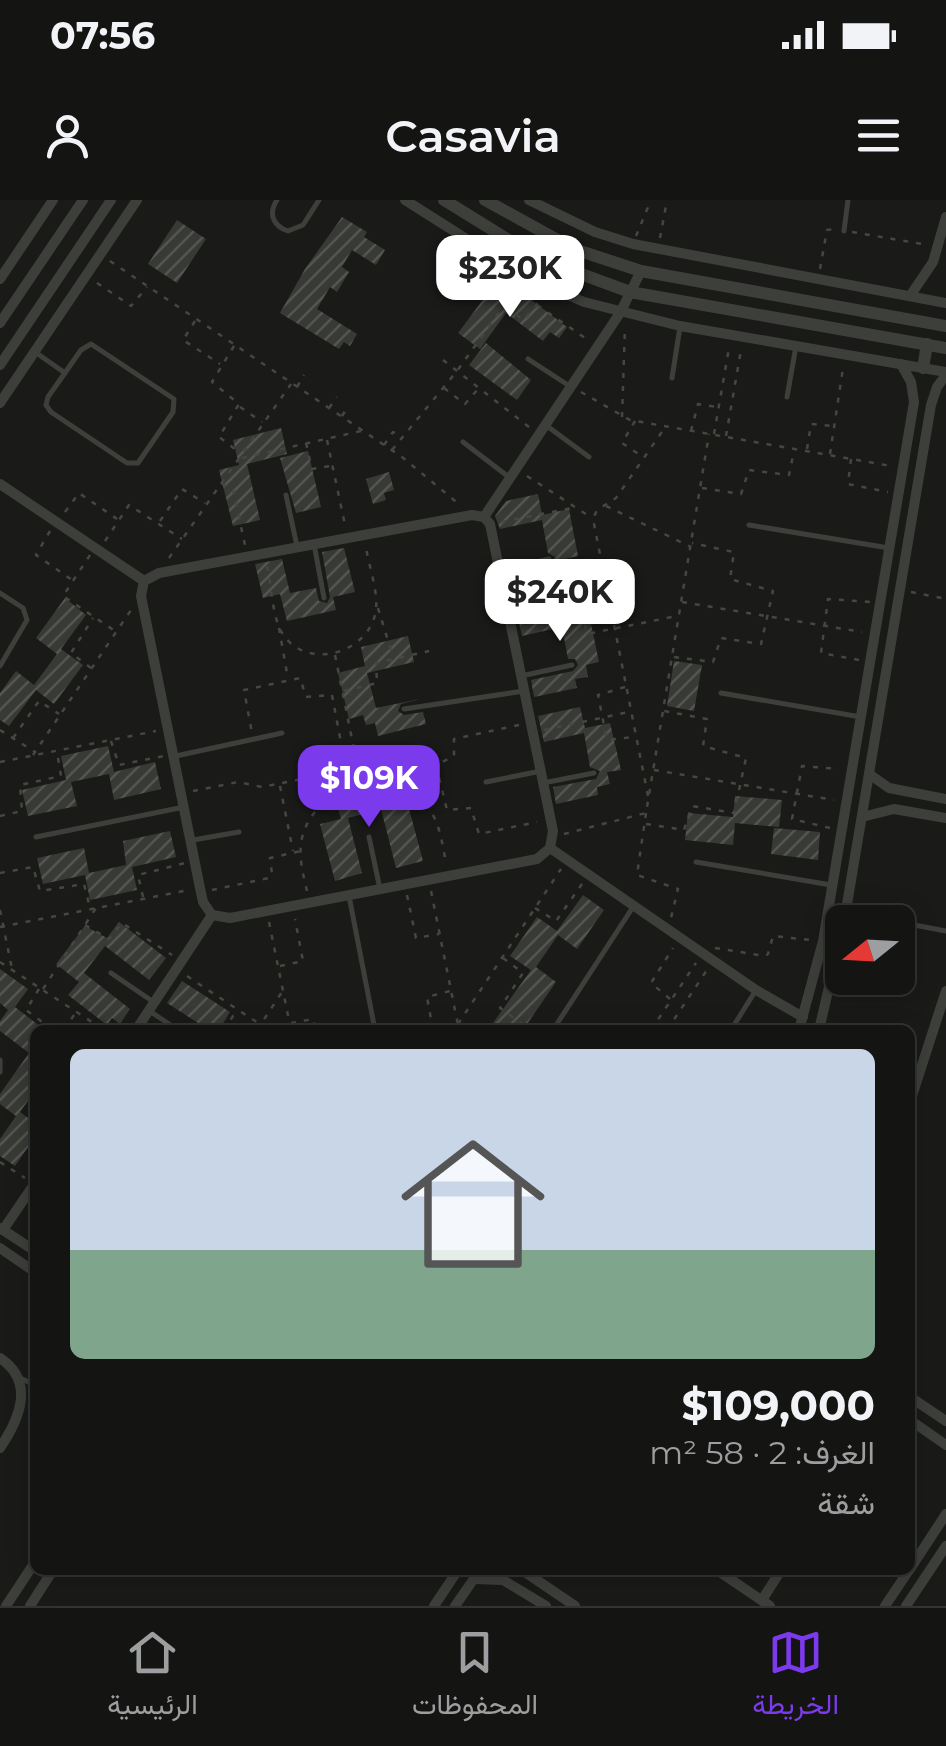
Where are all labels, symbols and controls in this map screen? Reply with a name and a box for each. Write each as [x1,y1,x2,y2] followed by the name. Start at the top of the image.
[50,12,155,59] text: 07:56
[40,108,95,163] icon: person
[385,108,561,163] text: Casavia
[851,108,906,163] icon: menu
[440,235,580,320] pin: $230K
[458,248,562,287] text: $230K
[490,559,630,644] pin: $240K
[507,572,613,611] text: $240K
[299,745,439,830] pin: $109K
[320,758,418,797] text: $109K
[825,905,915,995] north arrow
[825,905,915,995] map controls
[383,1114,563,1294] icon: home
[681,1379,875,1431] text: $109,000
[649,1433,875,1472] text: الغرف: 2 · 58 m²
[817,1483,875,1522] text: شقة
[107,1625,198,1729] tab: الرئيسية
[412,1625,538,1729] tab: المحفوظات
[752,1625,839,1729] tab: الخريطة

